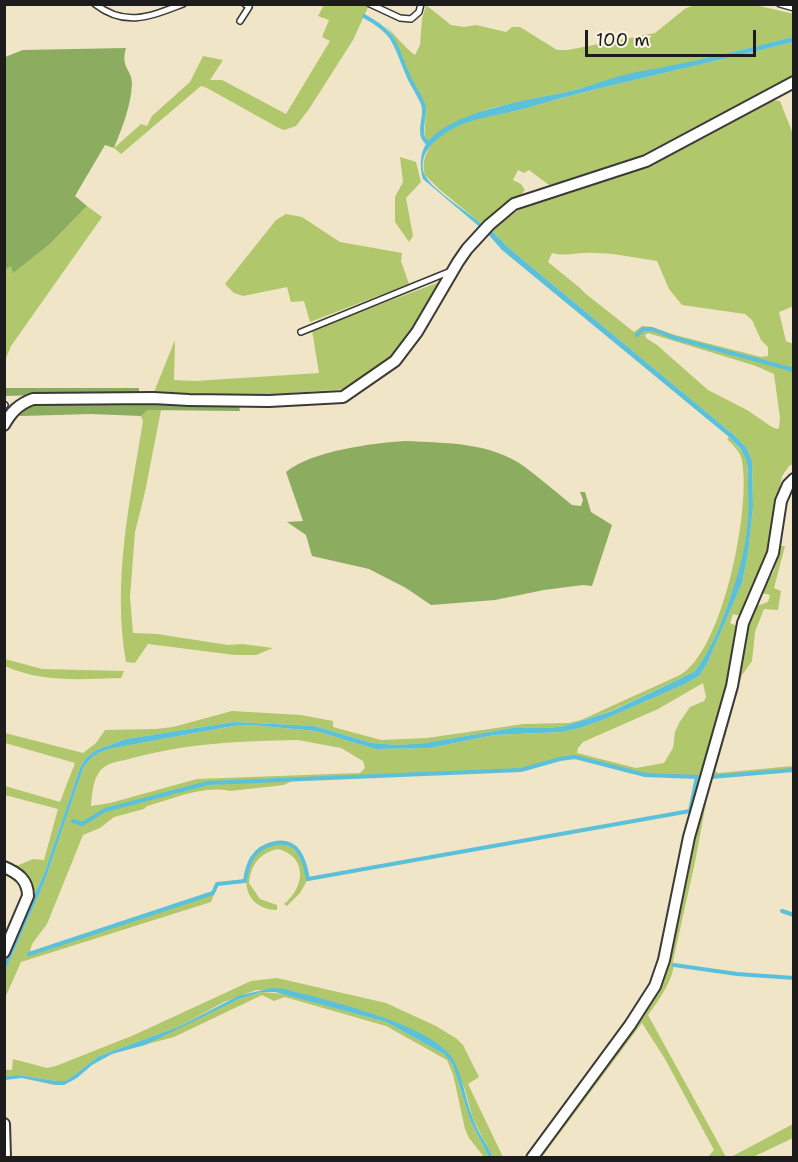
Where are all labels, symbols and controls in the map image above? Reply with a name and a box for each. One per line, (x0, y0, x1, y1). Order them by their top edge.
scale bar (588, 18, 759, 56)
text: 100 m (596, 28, 650, 52)

